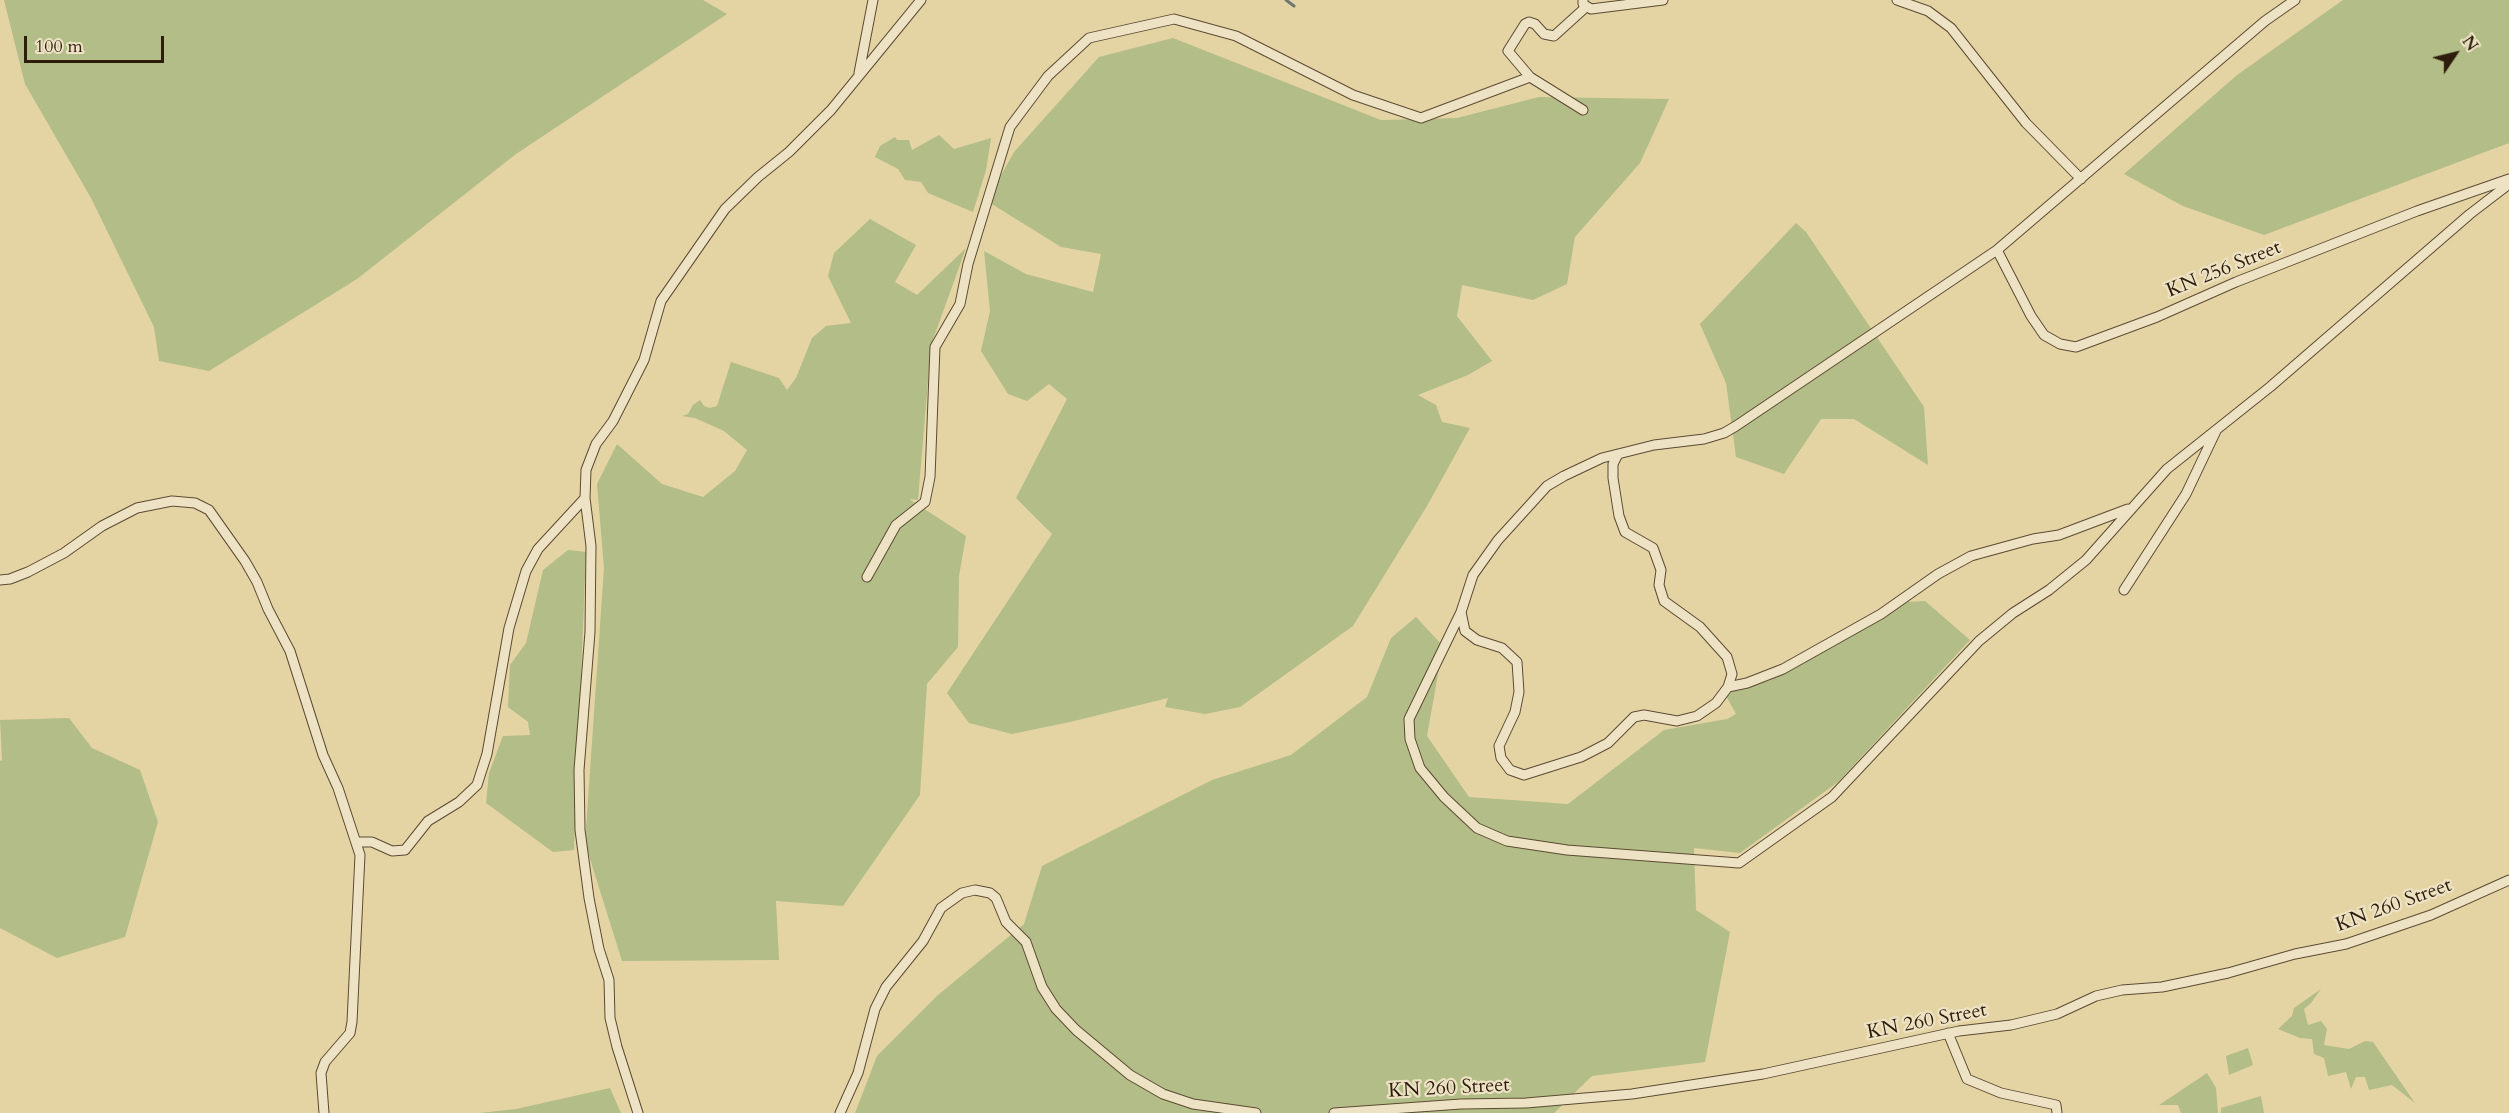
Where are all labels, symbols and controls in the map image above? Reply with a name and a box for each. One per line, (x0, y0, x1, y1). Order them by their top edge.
scale bar (27, 24, 166, 62)
north arrow (2425, 24, 2485, 84)
text: N (2457, 32, 2483, 56)
text: 100 m (35, 34, 83, 59)
street label: KN 256 Street (2163, 236, 2285, 304)
street label: KN 260 Street (2333, 874, 2455, 938)
street label: KN 260 Street (1865, 999, 1989, 1045)
street label: KN 260 Street (1388, 1074, 1510, 1104)

